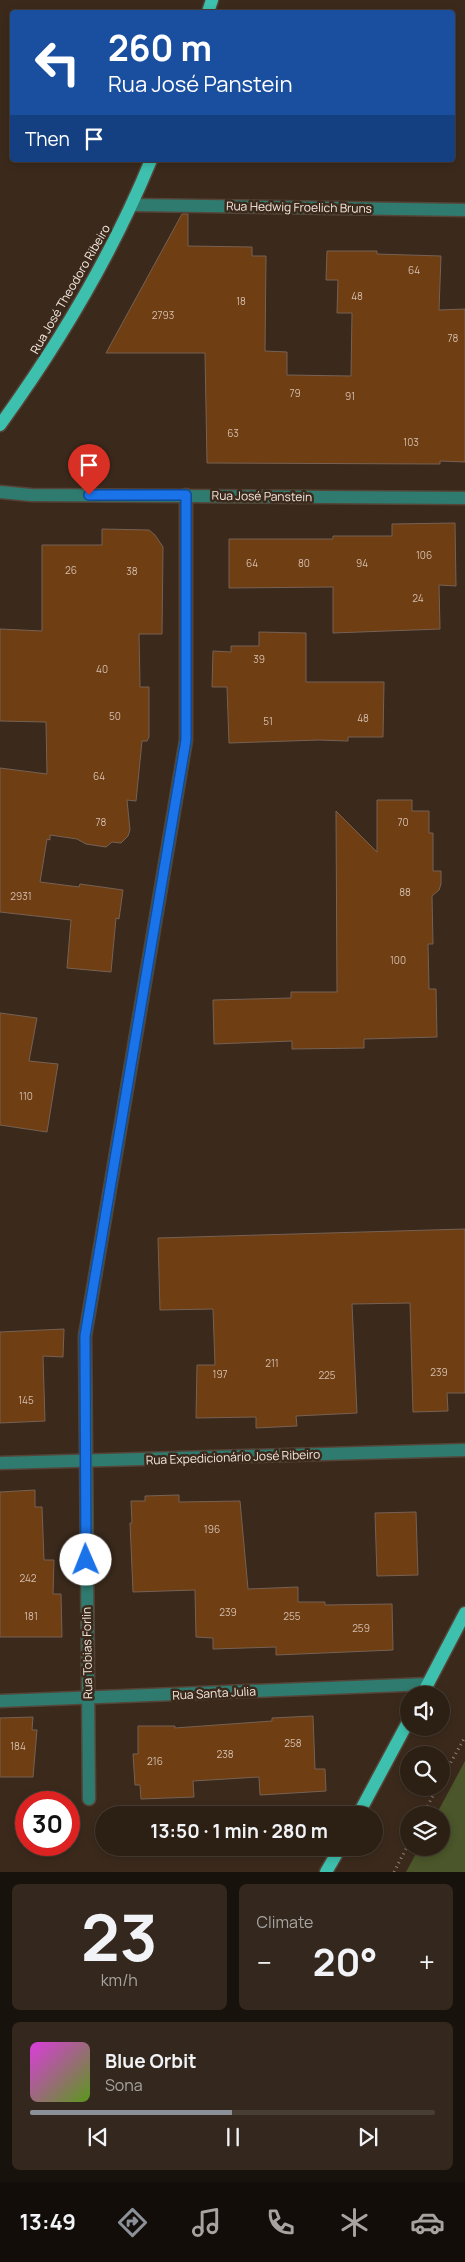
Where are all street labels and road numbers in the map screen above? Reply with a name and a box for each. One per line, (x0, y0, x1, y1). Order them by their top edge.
street label: Rua Hedwig Froelich Bruns (226, 197, 372, 217)
street label: Rua José Theodoro Ribeiro (26, 221, 114, 357)
street label: Rua José Panstein (212, 487, 312, 505)
street label: Rua Expedicionário José Ribeiro (145, 1445, 321, 1469)
street label: Rua Tobias Forlin (78, 1607, 96, 1699)
street label: Rua Santa Julia (172, 1682, 256, 1704)

